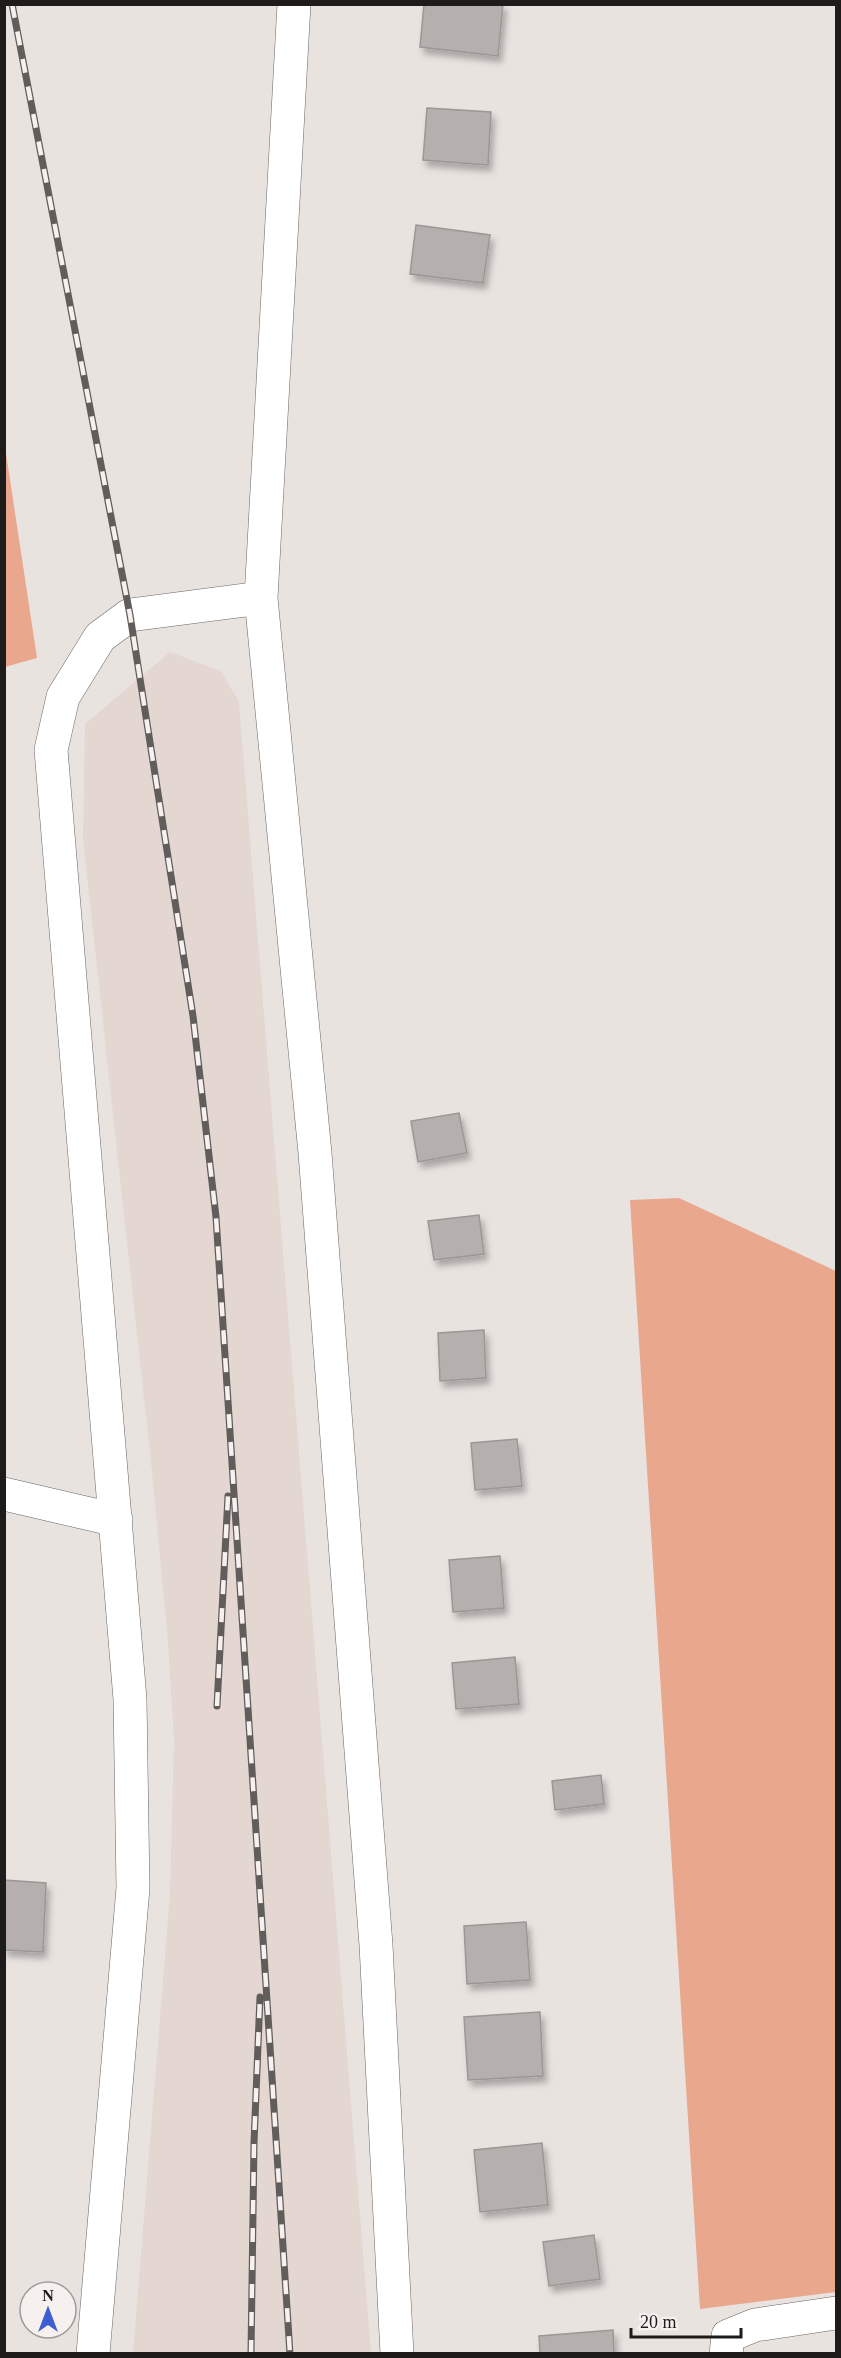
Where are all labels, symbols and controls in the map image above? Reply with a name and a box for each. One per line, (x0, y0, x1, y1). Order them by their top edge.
north arrow (18, 2280, 78, 2340)
text: N (42, 2287, 54, 2304)
scale bar (631, 2301, 740, 2339)
text: 20 m (640, 2312, 677, 2332)

